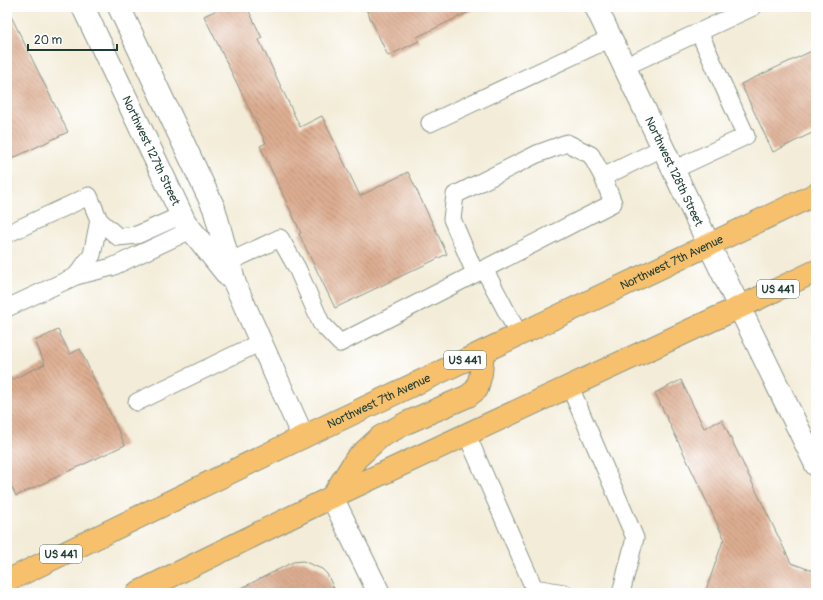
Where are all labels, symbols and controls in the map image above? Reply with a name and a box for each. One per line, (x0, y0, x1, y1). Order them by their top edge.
scale bar (28, 26, 117, 52)
text: 20 m (34, 33, 63, 48)
street label: Northwest 127th Street (119, 93, 184, 208)
street label: Northwest 128th Street (642, 114, 707, 229)
street label: Northwest 7th Avenue (617, 231, 726, 293)
road number: US 441 (757, 280, 799, 298)
road number: US 441 (444, 351, 486, 369)
street label: Northwest 7th Avenue (325, 370, 433, 432)
road number: US 441 (40, 545, 82, 563)

